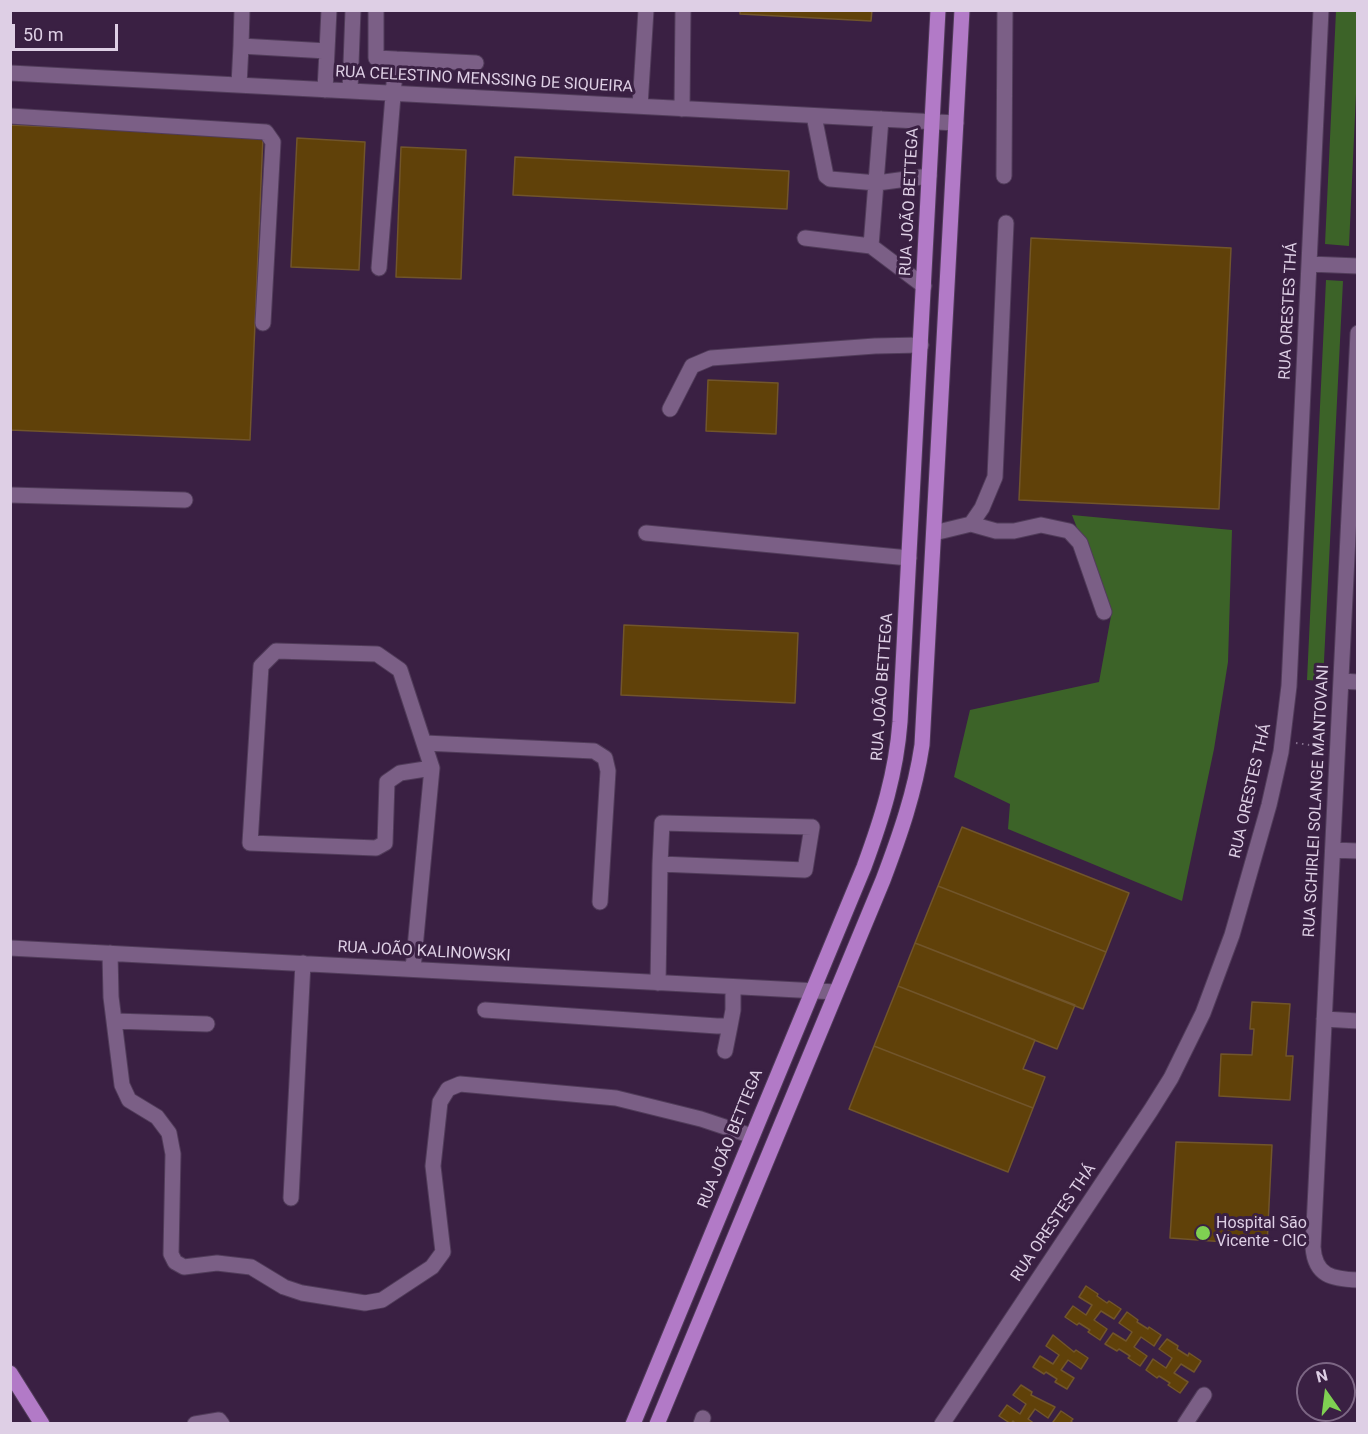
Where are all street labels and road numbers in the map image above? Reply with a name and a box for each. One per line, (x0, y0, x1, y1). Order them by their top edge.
street label: RUA CELESTINO MENSSING DE SIQUEIRA (335, 63, 633, 97)
street label: RUA JOÃO BETTEGA (897, 127, 923, 277)
street label: RUA ORESTES THÁ (1276, 242, 1302, 380)
street label: RUA JOÃO BETTEGA (868, 612, 898, 762)
street label: RUA SCHIRLEI SOLANGE MANTOVANI (1300, 664, 1334, 938)
street label: RUA ORESTES THÁ (1226, 722, 1276, 860)
street label: RUA JOÃO KALINOWSKI (337, 938, 511, 966)
street label: RUA JOÃO BETTEGA (694, 1067, 768, 1211)
street label: RUA ORESTES THÁ (1008, 1161, 1100, 1285)

